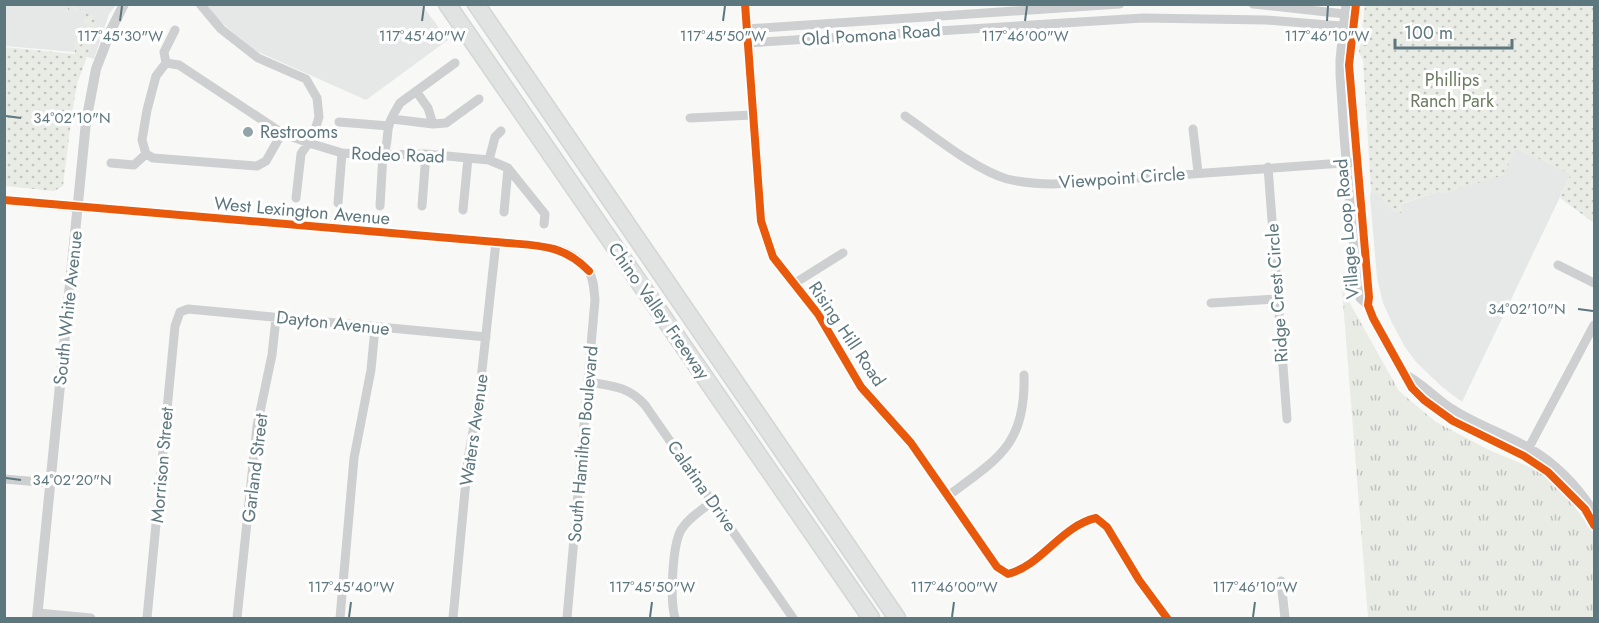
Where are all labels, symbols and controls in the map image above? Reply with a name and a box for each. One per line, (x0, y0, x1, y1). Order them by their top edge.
scale bar (1395, 12, 1512, 50)
street label: Old Pomona Road (801, 17, 941, 53)
text: 100 m (1404, 20, 1453, 46)
text: 117°45'30"W (77, 25, 163, 47)
text: 117°45'40"W (379, 25, 465, 47)
text: 117°45'50"W (680, 25, 766, 47)
text: 117°46'00"W (981, 25, 1069, 47)
text: 117°46'10"W (1285, 25, 1370, 47)
park label: Phillips Ranch Park (1410, 67, 1494, 114)
text: 34°02'10"N (33, 107, 111, 129)
place label: Restrooms (260, 119, 338, 145)
marker: Restrooms (241, 125, 255, 139)
street label: Rodeo Road (351, 140, 445, 170)
street label: Village Loop Road (1328, 158, 1366, 300)
street label: Viewpoint Circle (1058, 161, 1186, 195)
street label: West Lexington Avenue (213, 190, 391, 232)
street label: Ridge Crest Circle (1259, 223, 1295, 363)
street label: South White Avenue (47, 229, 89, 387)
street label: Chino Valley Freeway (602, 237, 716, 385)
street label: Rising Hill Road (802, 276, 892, 392)
text: 34°02'10"N (1488, 298, 1566, 320)
street label: Dayton Avenue (275, 304, 391, 342)
street label: South Hamilton Boulevard (561, 345, 605, 543)
street label: Waters Avenue (453, 372, 495, 488)
street label: Morrison Street (144, 405, 180, 524)
street label: Garland Street (235, 411, 275, 524)
street label: Calatina Drive (661, 435, 743, 537)
text: 34°02'20"N (32, 469, 112, 491)
text: 117°45'40"W (308, 576, 394, 598)
text: 117°45'50"W (609, 576, 695, 598)
text: 117°46'00"W (910, 576, 998, 598)
text: 117°46'10"W (1213, 576, 1298, 598)

